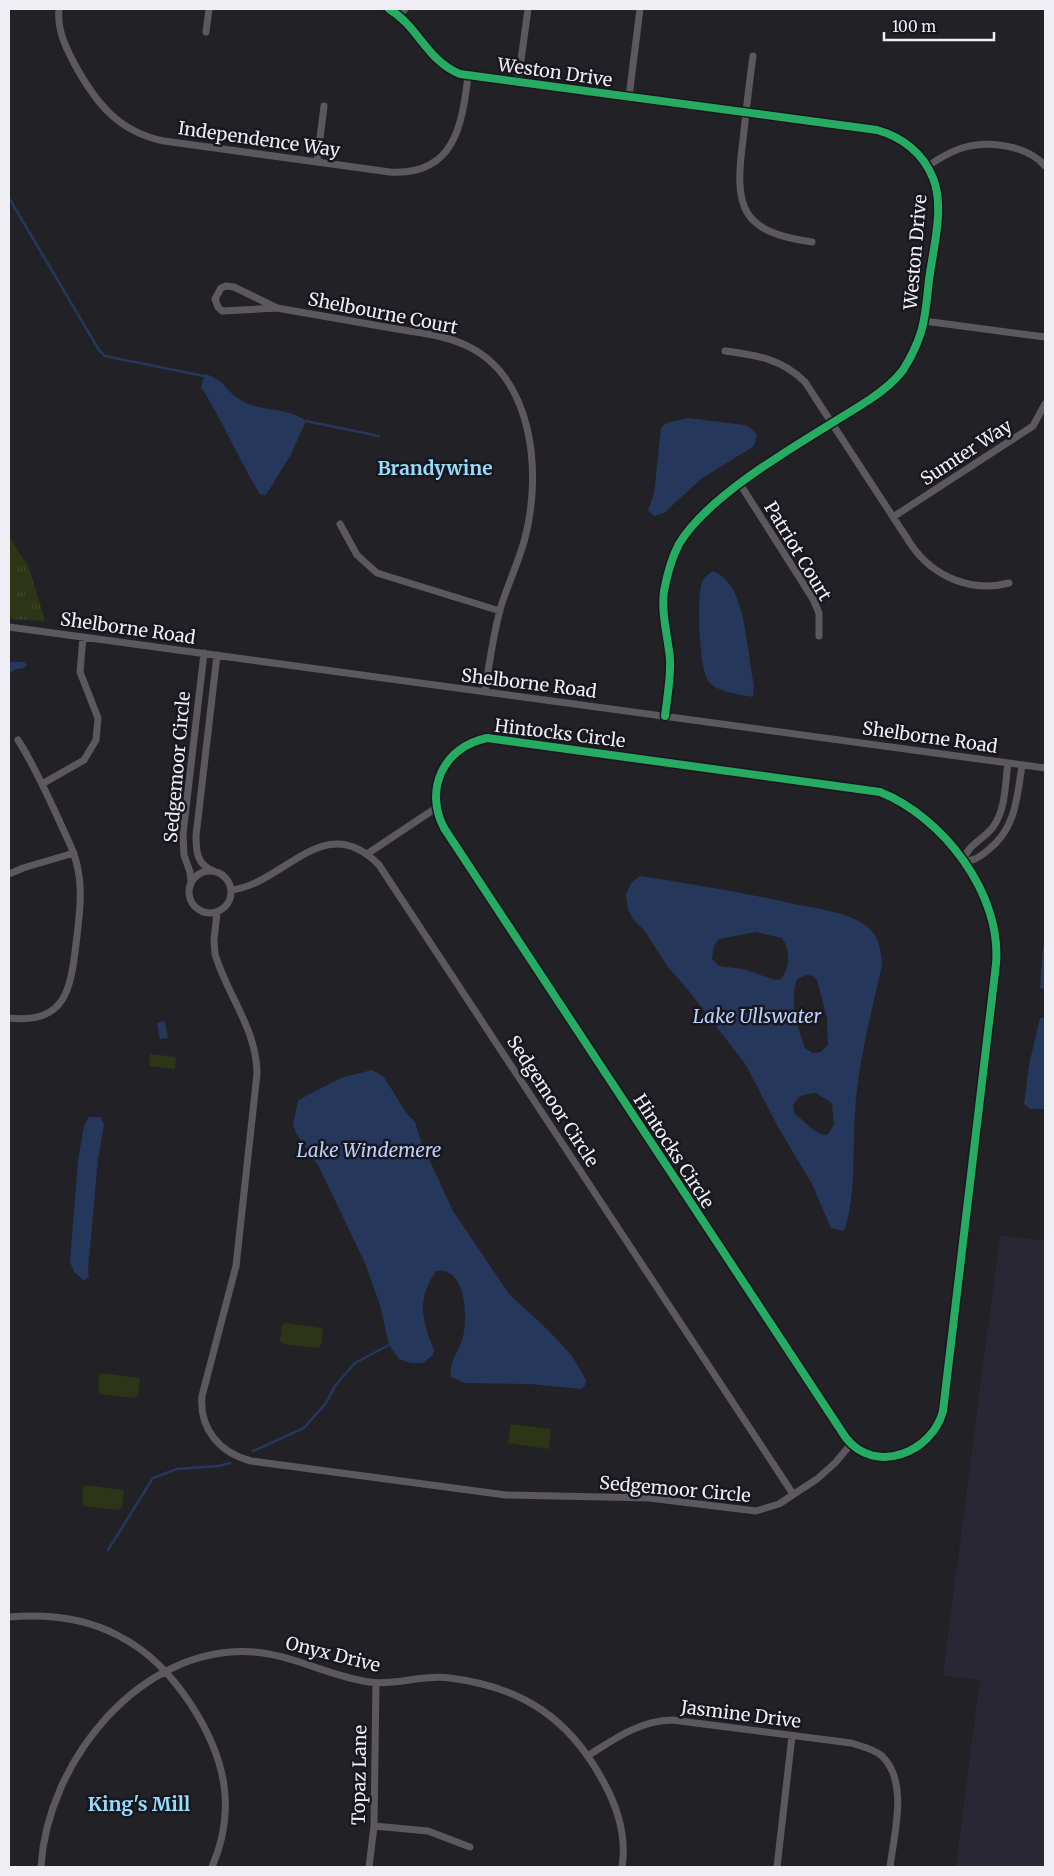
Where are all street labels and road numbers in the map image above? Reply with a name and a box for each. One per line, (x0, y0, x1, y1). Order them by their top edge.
street label: Weston Drive (495, 52, 614, 91)
street label: Independence Way (176, 116, 342, 162)
street label: Weston Drive (898, 193, 931, 312)
street label: Shelbourne Court (306, 287, 460, 339)
street label: Sumter Way (916, 414, 1017, 490)
street label: Patriot Court (759, 497, 837, 605)
street label: Shelborne Road (59, 607, 197, 649)
street label: Shelborne Road (460, 663, 598, 703)
street label: Sedgemoor Circle (159, 690, 195, 844)
street label: Hintocks Circle (493, 714, 627, 752)
street label: Shelborne Road (861, 716, 999, 758)
street label: Sedgemoor Circle (502, 1031, 604, 1171)
street label: Hintocks Circle (628, 1089, 720, 1213)
street label: Sedgemoor Circle (598, 1471, 752, 1507)
street label: Onyx Drive (283, 1631, 383, 1677)
street label: Jasmine Drive (679, 1695, 802, 1733)
street label: Topaz Lane (347, 1725, 371, 1825)

